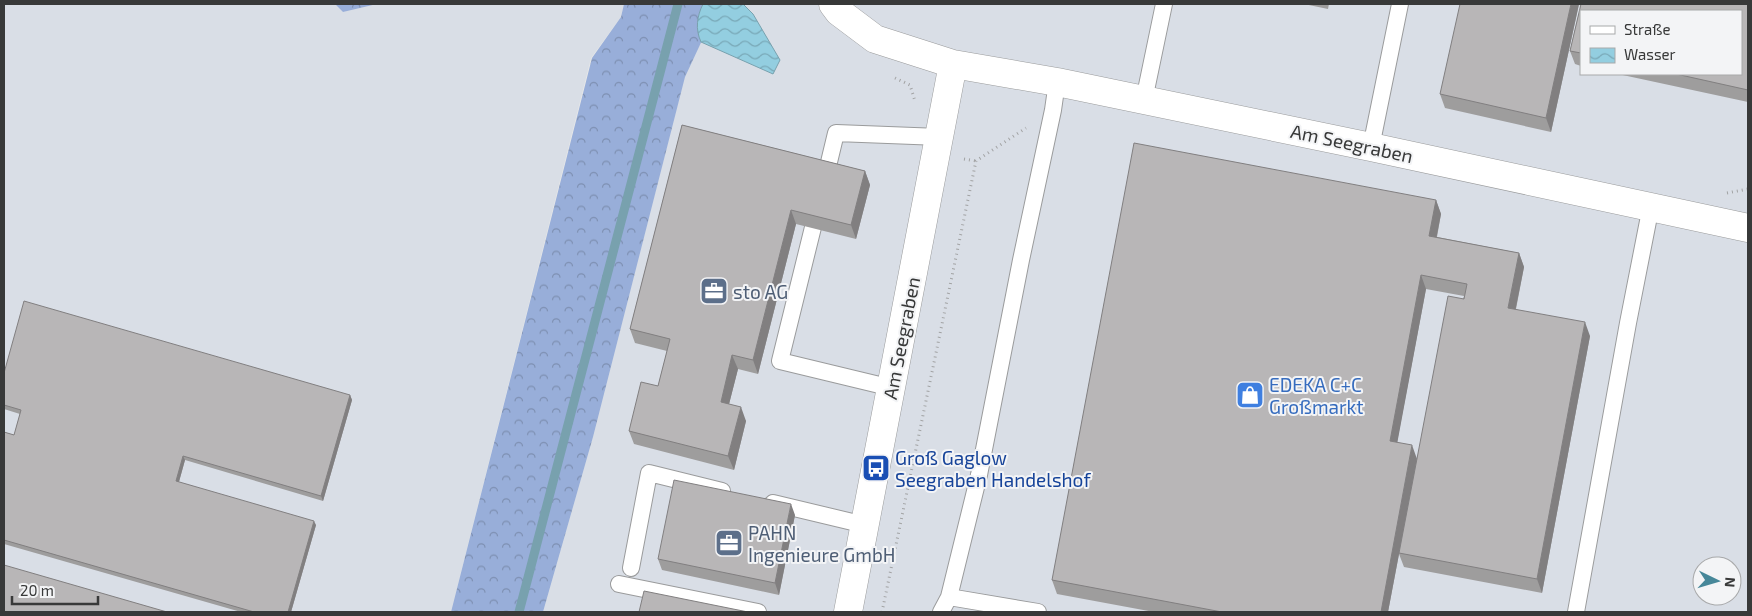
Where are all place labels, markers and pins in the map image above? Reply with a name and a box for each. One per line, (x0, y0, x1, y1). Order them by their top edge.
office icon: sto AG (699, 276, 729, 306)
place label: sto AG (733, 280, 788, 303)
place label: EDEKA C+C Großmarkt (1269, 373, 1364, 418)
shop icon: EDEKA C+C Großmarkt (1235, 380, 1265, 410)
place label: Groß Gaglow Seegraben Handelshof (895, 446, 1091, 491)
bus stop icon: Groß Gaglow Seegraben Handelshof (861, 453, 891, 483)
place label: PAHN Ingenieure GmbH (748, 521, 895, 566)
office icon: PAHN Ingenieure GmbH (714, 528, 744, 558)

